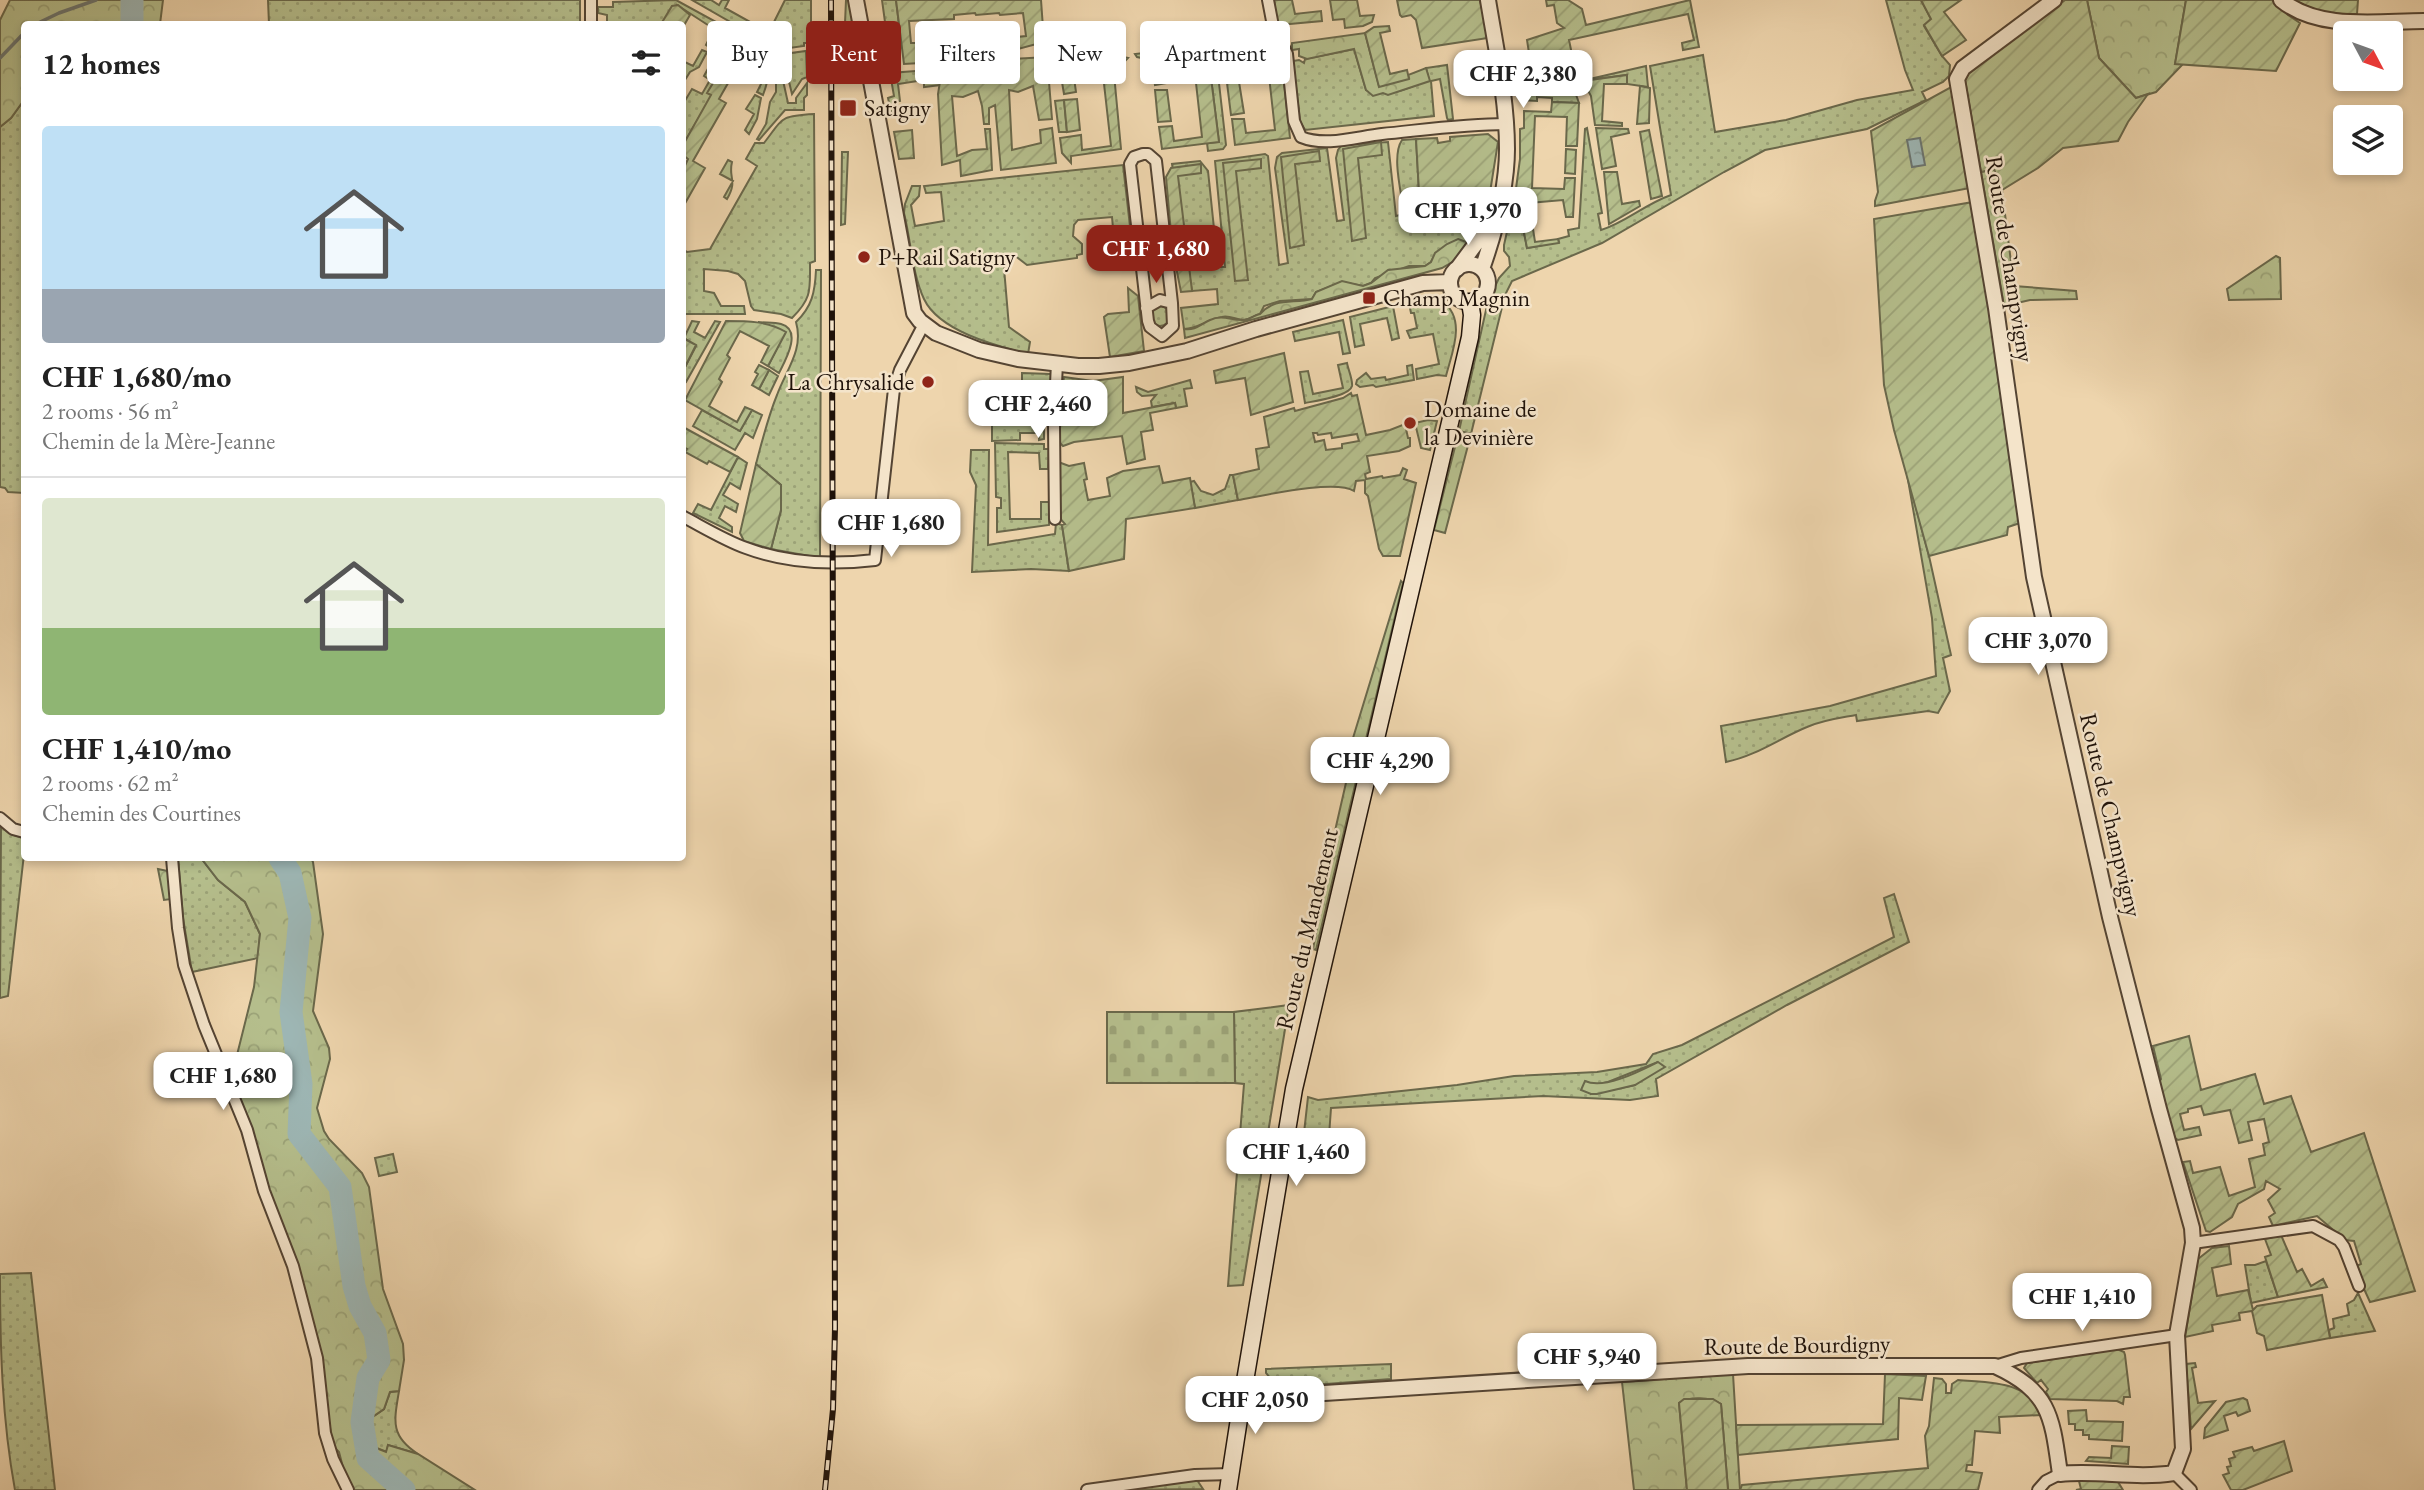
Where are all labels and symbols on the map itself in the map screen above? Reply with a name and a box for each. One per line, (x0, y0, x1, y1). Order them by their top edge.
north arrow (2333, 21, 2403, 91)
pin: CHF 2,380 (1443, 50, 1603, 110)
place label: Satigny (864, 92, 931, 123)
marker: Satigny (838, 98, 858, 118)
street label: Route de Champvigny (1979, 154, 2042, 365)
pin: CHF 1,970 (1388, 188, 1548, 247)
pin: CHF 1,680 (1076, 226, 1236, 285)
place label: P+Rail Satigny (878, 241, 1016, 272)
marker: P+Rail Satigny (856, 249, 872, 265)
place label: Champ Magnin (1383, 282, 1531, 313)
marker: Champ Magnin (1361, 290, 1377, 306)
place label: La Chrysalide (787, 366, 914, 397)
marker: La Chrysalide (920, 374, 936, 390)
pin: CHF 2,460 (958, 380, 1118, 440)
place label: Domaine de la Devinière (1424, 393, 1536, 452)
marker: Domaine de la Devinière (1402, 415, 1418, 431)
pin: CHF 1,680 (811, 500, 971, 559)
pin: CHF 3,070 (1958, 618, 2118, 677)
street label: Route de Champvigny (2073, 710, 2150, 920)
pin: CHF 4,290 (1300, 738, 1460, 797)
street label: Route du Mandement (1268, 825, 1345, 1033)
pin: CHF 1,680 (143, 1052, 303, 1112)
pin: CHF 1,460 (1216, 1128, 1376, 1188)
pin: CHF 1,410 (2002, 1274, 2162, 1333)
street label: Route de Bourdigny (1703, 1327, 1891, 1362)
pin: CHF 5,940 (1507, 1334, 1667, 1393)
pin: CHF 2,050 (1175, 1376, 1335, 1436)

